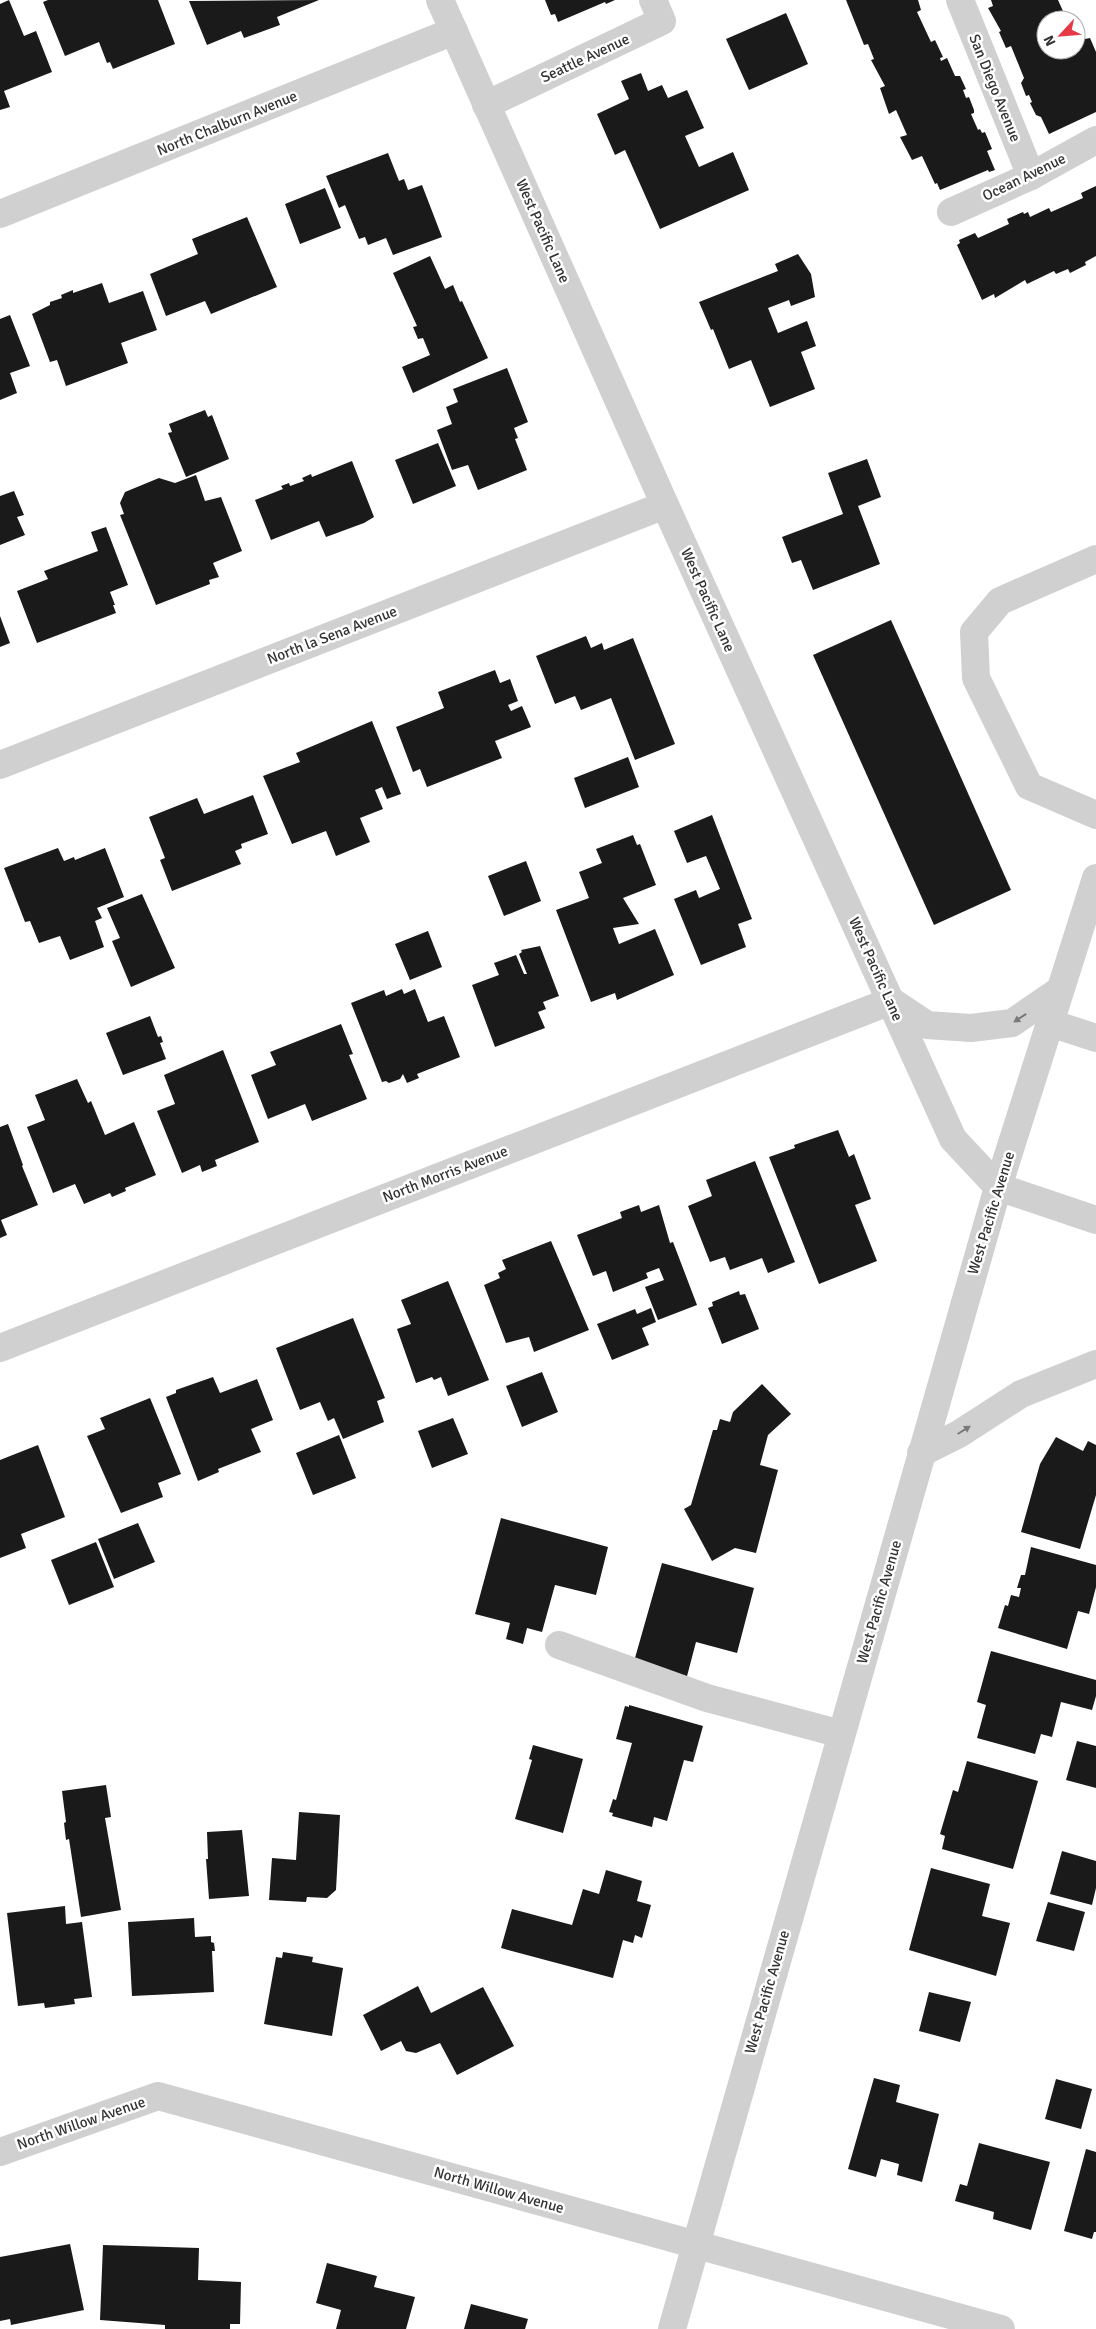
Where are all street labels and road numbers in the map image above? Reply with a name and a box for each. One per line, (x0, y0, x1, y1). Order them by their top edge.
street label: Seattle Avenue (538, 30, 632, 86)
street label: San Diego Avenue (965, 31, 1025, 145)
street label: North Chalburn Avenue (154, 87, 300, 159)
street label: Ocean Avenue (979, 149, 1069, 205)
street label: West Pacific Lane (512, 176, 574, 286)
street label: West Pacific Lane (677, 545, 739, 655)
street label: North la Sena Avenue (264, 602, 400, 668)
street label: West Pacific Lane (845, 914, 907, 1024)
street label: North Morris Avenue (380, 1142, 510, 1206)
street label: West Pacific Avenue (964, 1149, 1018, 1277)
street label: West Pacific Avenue (853, 1538, 905, 1666)
street label: West Pacific Avenue (741, 1928, 793, 2056)
street label: North Willow Avenue (14, 2093, 148, 2153)
street label: North Willow Avenue (432, 2163, 566, 2217)

